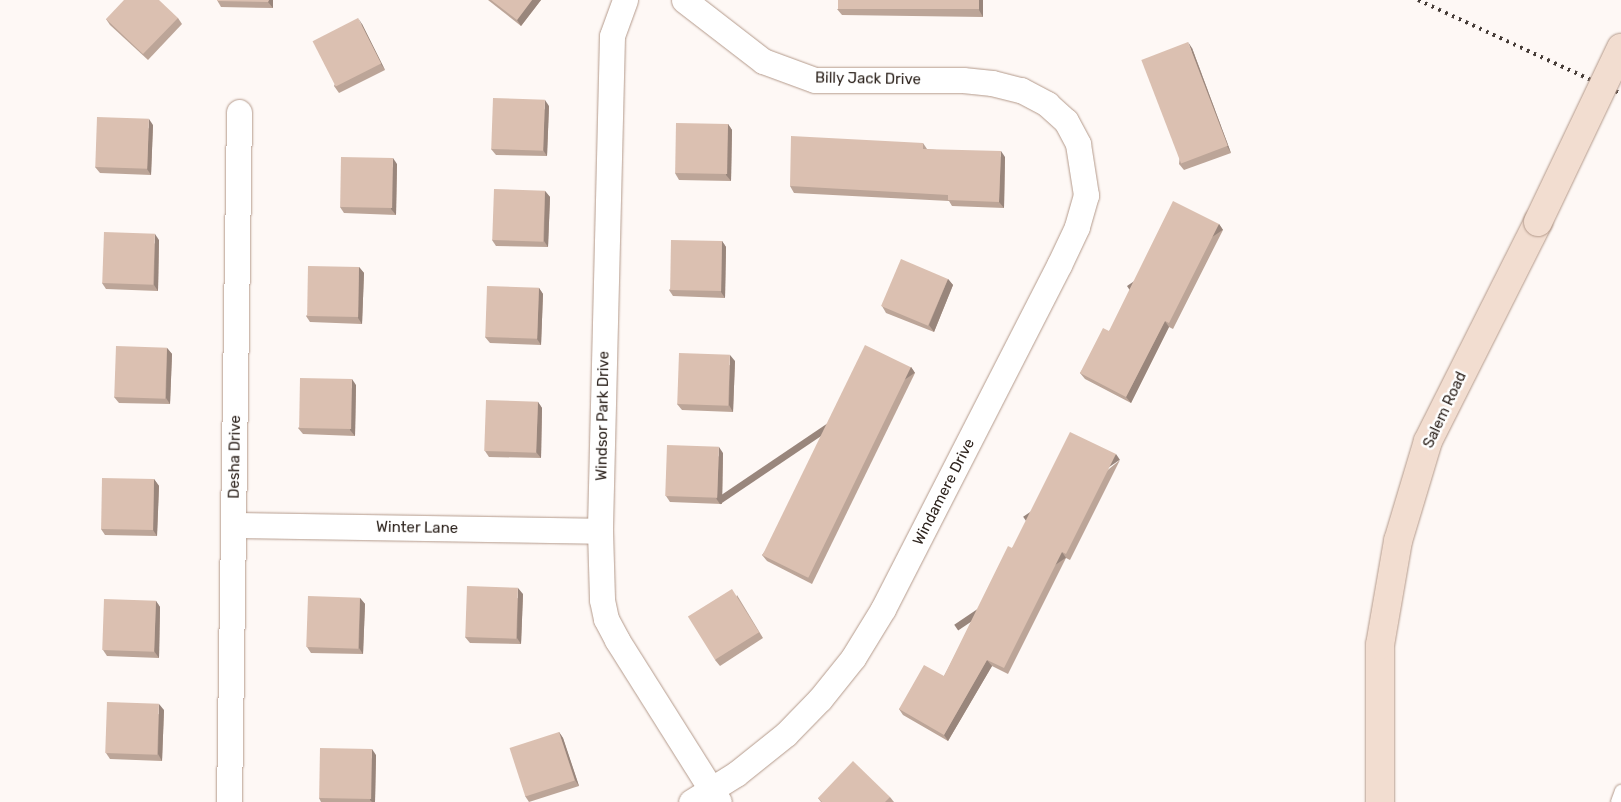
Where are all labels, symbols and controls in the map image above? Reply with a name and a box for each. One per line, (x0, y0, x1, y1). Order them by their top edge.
street label: Billy Jack Drive (815, 69, 921, 89)
street label: Windsor Park Drive (593, 351, 613, 481)
street label: Salem Road (1419, 369, 1471, 451)
street label: Desha Drive (225, 415, 245, 499)
street label: Windamere Drive (909, 436, 979, 548)
street label: Winter Lane (376, 518, 458, 538)

